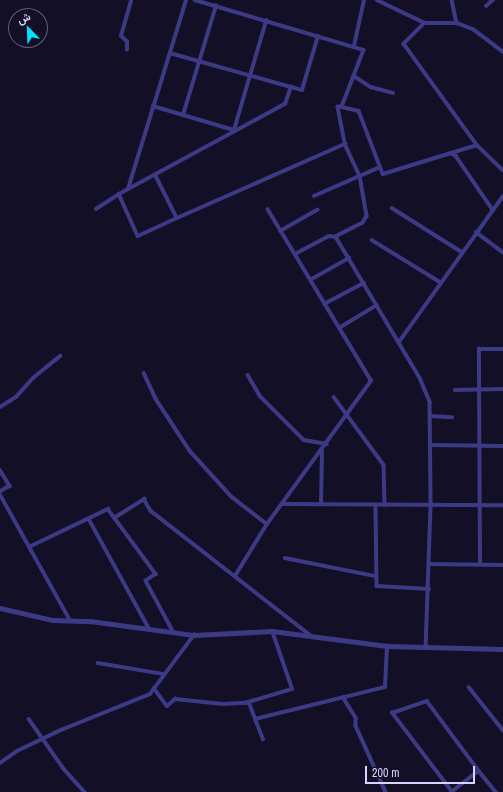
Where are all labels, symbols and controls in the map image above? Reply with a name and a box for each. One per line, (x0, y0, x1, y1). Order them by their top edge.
north arrow (8, 8, 48, 48)
text: ش (15, 9, 33, 27)
scale bar (367, 758, 477, 784)
text: 200 m (372, 765, 399, 781)

